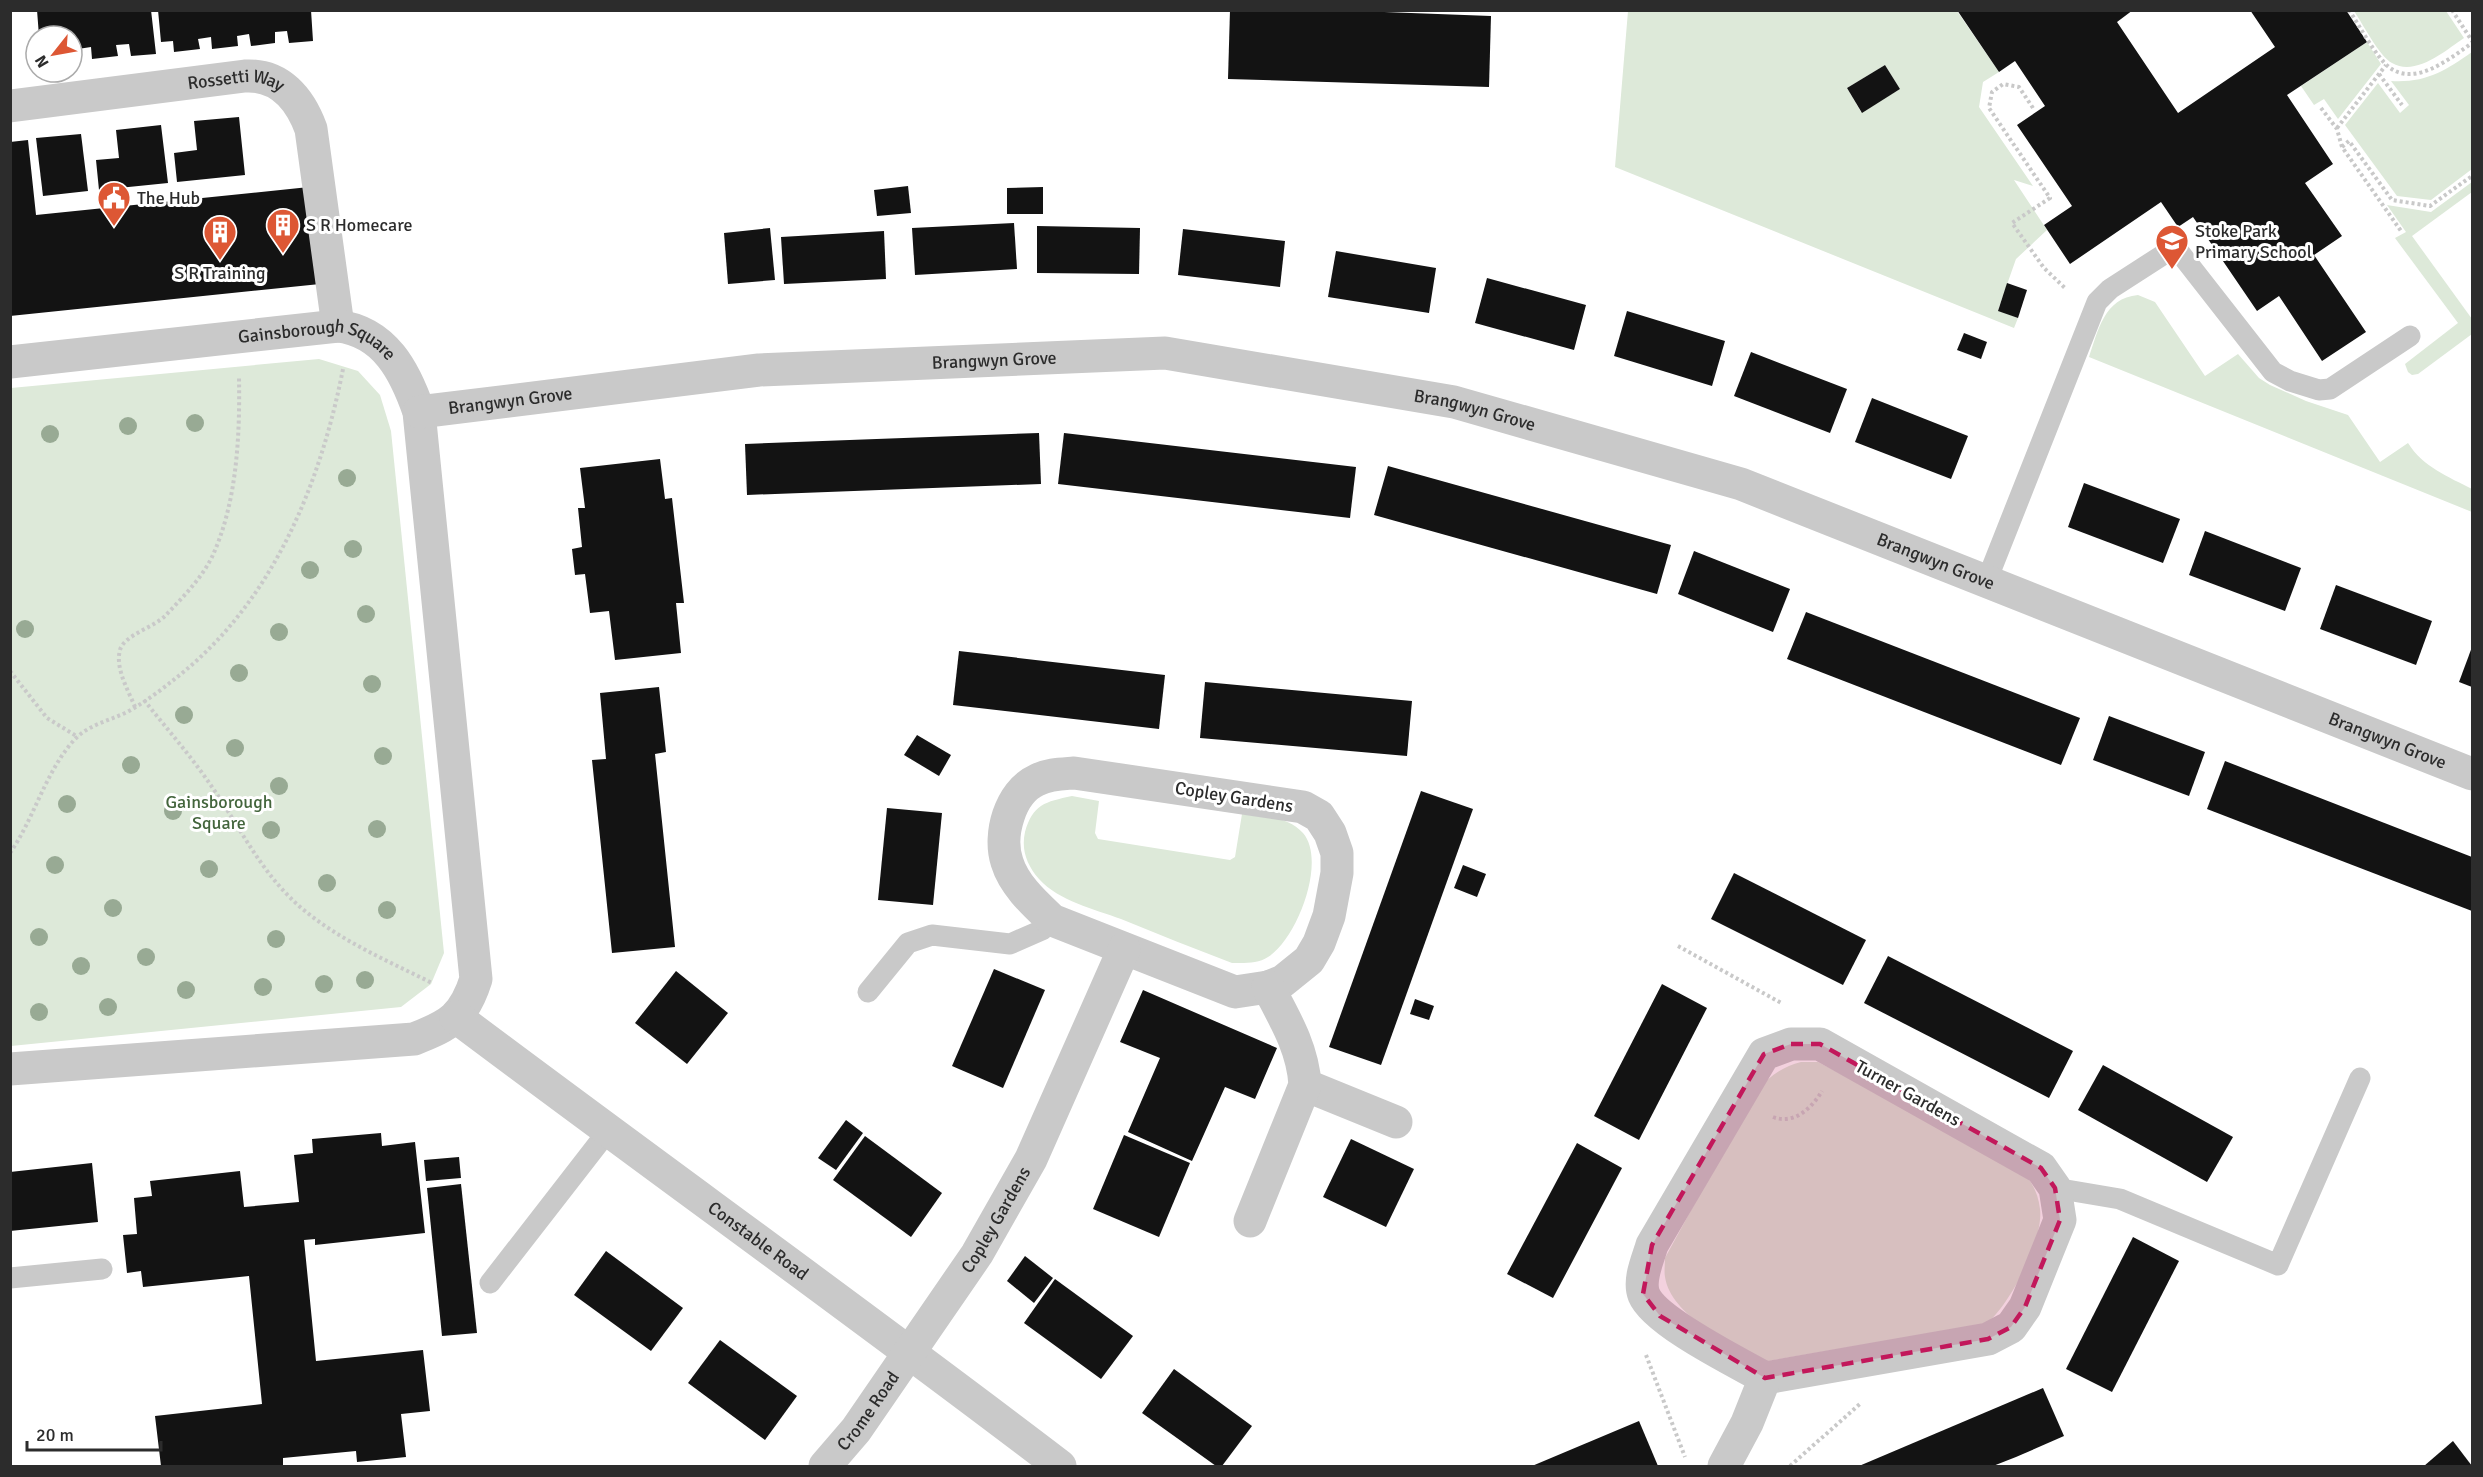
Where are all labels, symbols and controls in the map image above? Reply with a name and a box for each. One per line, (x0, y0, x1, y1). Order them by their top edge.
north arrow (24, 24, 84, 84)
text: N (31, 51, 53, 71)
street label: Rossetti Way (186, 65, 289, 96)
public building icon: The Hub (96, 180, 132, 227)
place label: The Hub (137, 187, 200, 209)
building icon: S R Homecare (265, 207, 301, 254)
building icon: S R Training (202, 214, 238, 261)
place label: S R Homecare (306, 214, 413, 236)
place label: Stoke Park Primary School (2195, 220, 2312, 263)
school or university icon: Stoke Park Primary School (2154, 223, 2190, 270)
place label: S R Training (174, 262, 266, 284)
street label: Gainsborough Square (237, 315, 401, 365)
street label: Brangwyn Grove (931, 347, 1057, 374)
street label: Brangwyn Grove (447, 382, 574, 419)
street label: Brangwyn Grove (1412, 384, 1538, 436)
street label: Brangwyn Grove (1874, 528, 1998, 594)
street label: Brangwyn Grove (2325, 707, 2450, 774)
street label: Copley Gardens (1173, 777, 1295, 817)
park label: Gainsborough Square (166, 791, 272, 834)
street label: Turner Gardens (1852, 1055, 1964, 1131)
street label: Copley Gardens (956, 1163, 1035, 1277)
street label: Constable Road (704, 1196, 813, 1285)
street label: Crome Road (832, 1367, 904, 1455)
scale bar (27, 1414, 160, 1452)
text: 20 m (36, 1424, 74, 1446)

